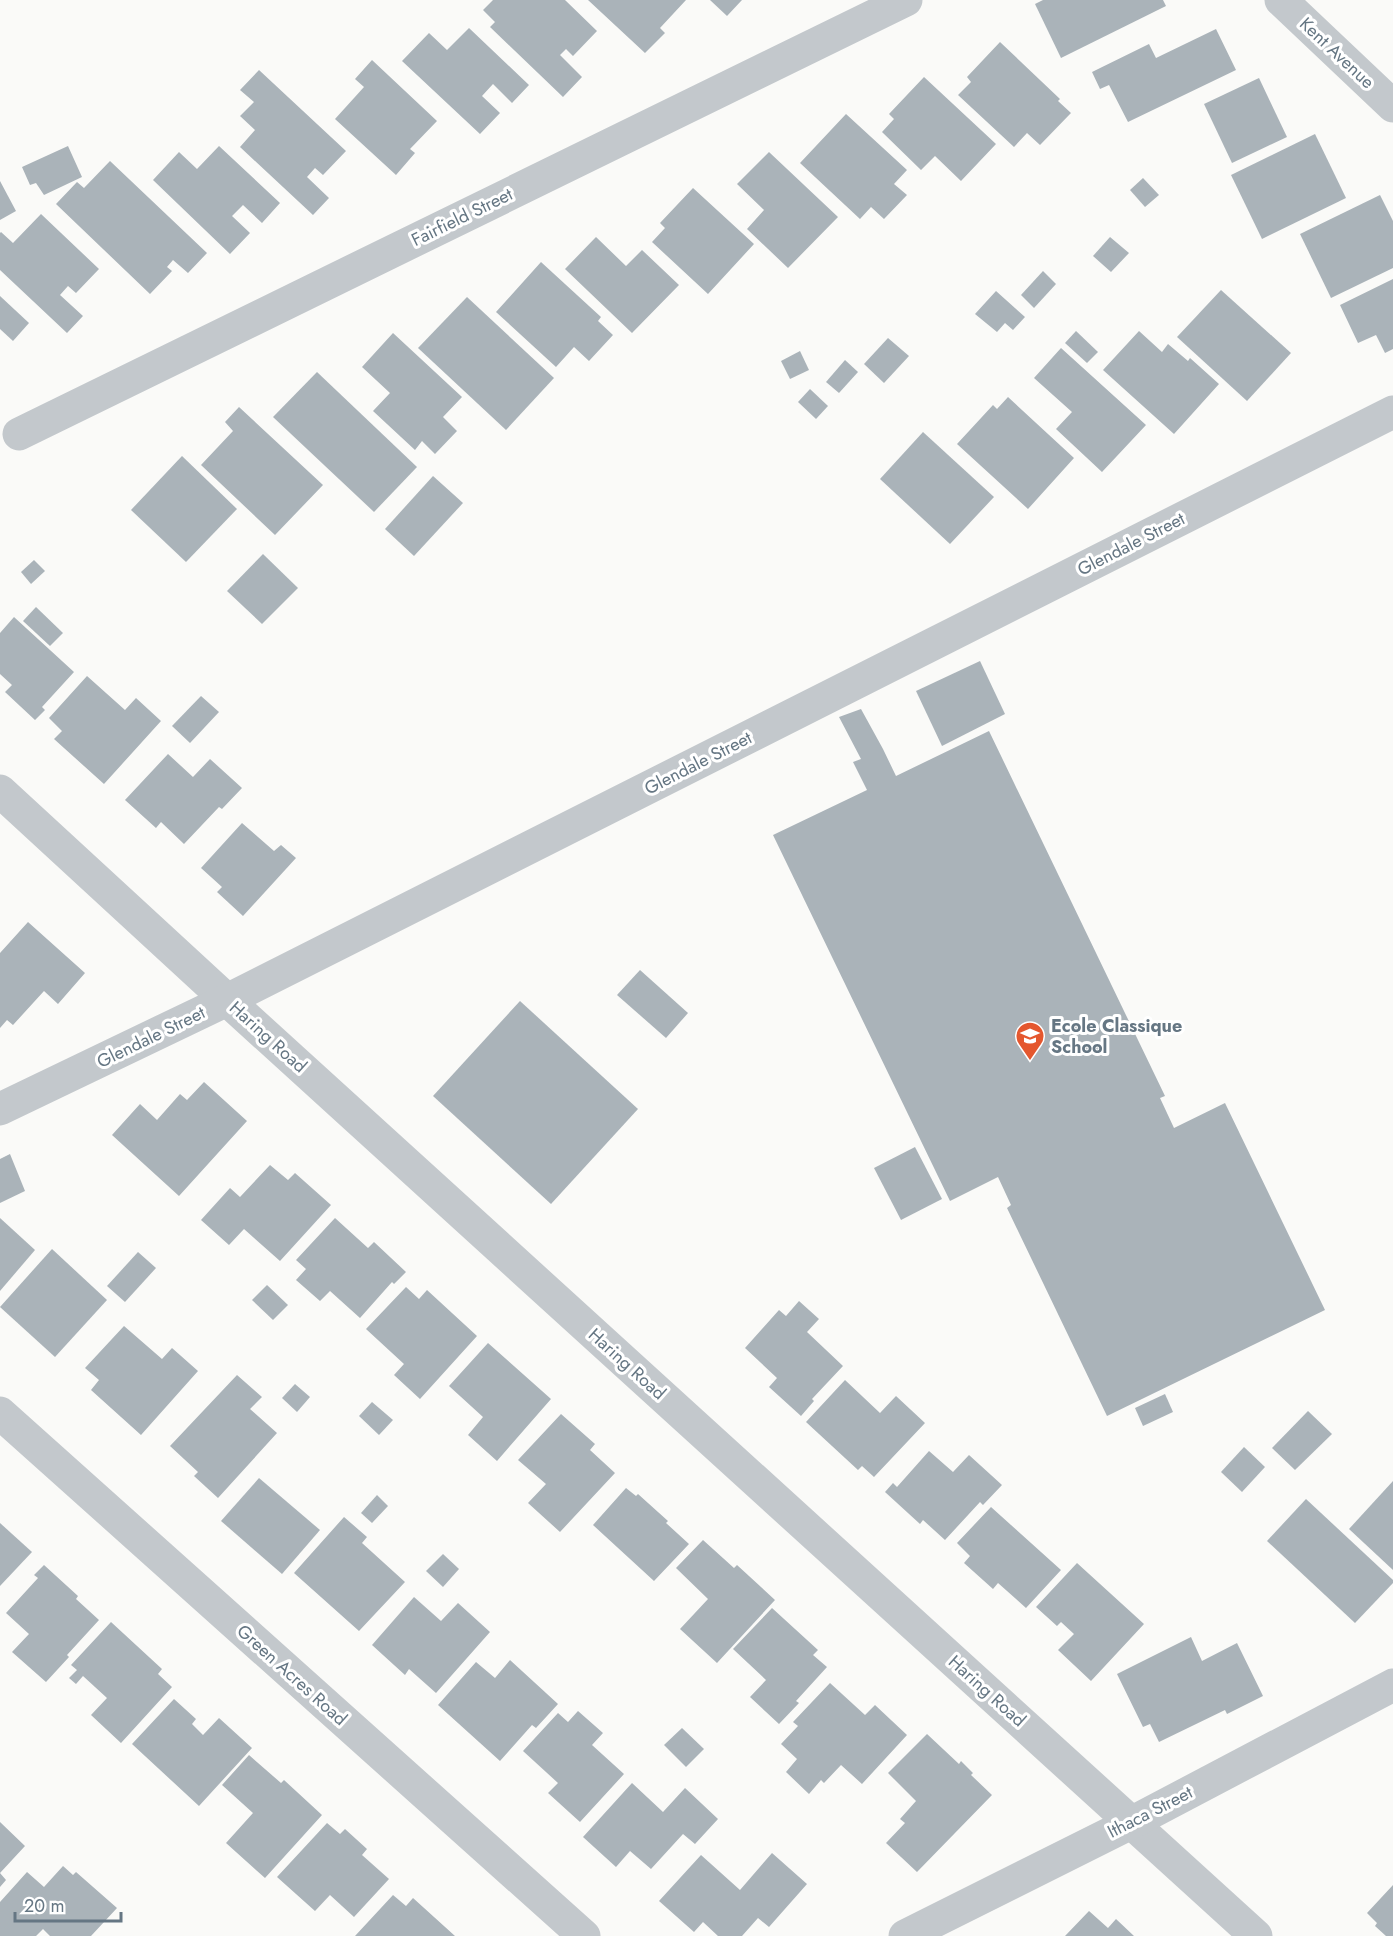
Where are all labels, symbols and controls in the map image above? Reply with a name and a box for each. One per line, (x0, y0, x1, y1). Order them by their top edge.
street label: Kent Avenue (1294, 11, 1380, 95)
street label: Fairfield Street (407, 181, 518, 253)
street label: Glendale Street (1073, 505, 1190, 582)
street label: Glendale Street (640, 724, 757, 801)
street label: Haring Road (224, 995, 312, 1079)
street label: Glendale Street (92, 999, 210, 1074)
place label: Ecole Classique School (1051, 1013, 1182, 1060)
school or university icon: Ecole Classique School (1014, 1020, 1046, 1062)
street label: Haring Road (583, 1322, 671, 1406)
street label: Green Acres Road (231, 1618, 353, 1732)
street label: Haring Road (943, 1649, 1031, 1733)
street label: Ithaca Street (1103, 1779, 1198, 1845)
scale bar (15, 1885, 122, 1923)
text: 20 m (24, 1893, 64, 1919)

